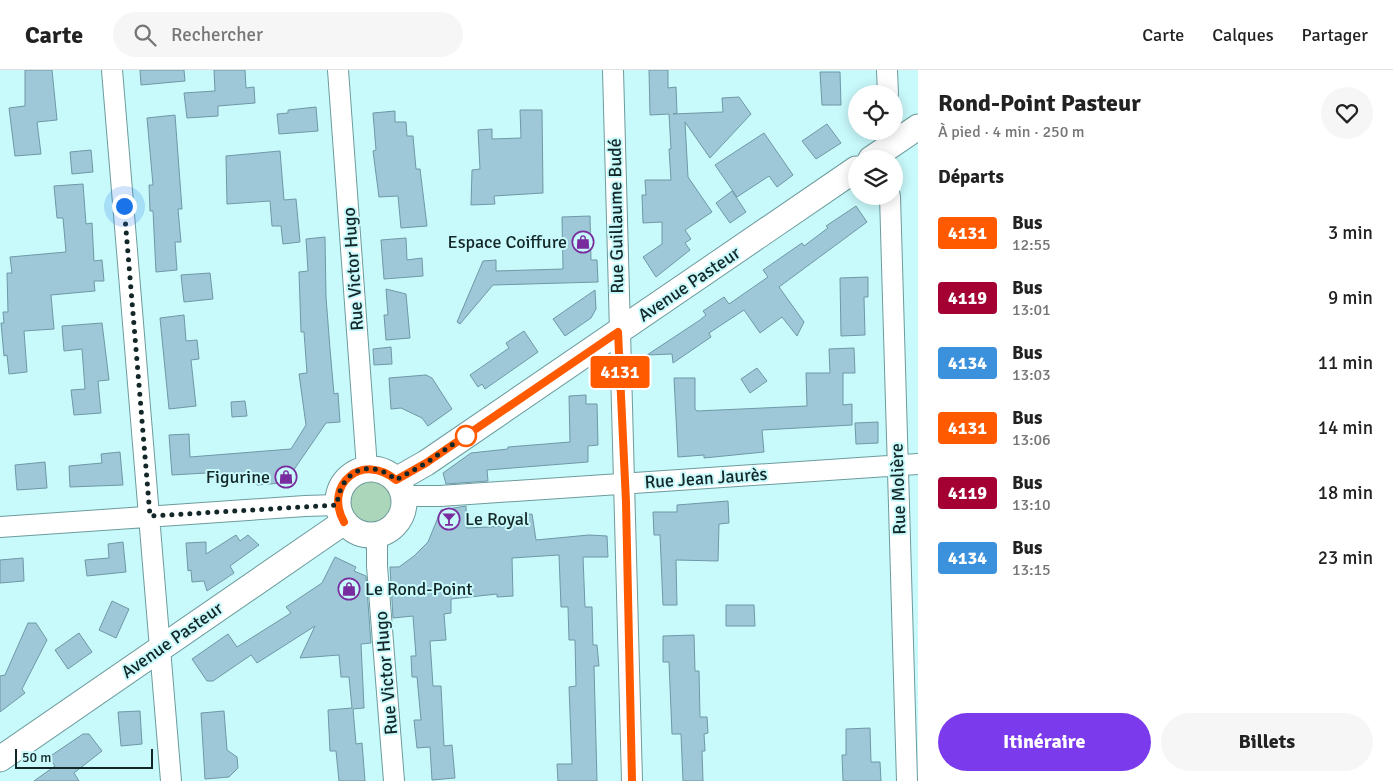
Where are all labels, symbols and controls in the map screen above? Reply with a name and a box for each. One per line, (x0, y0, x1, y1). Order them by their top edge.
search box (113, 12, 463, 57)
text: Carte (25, 20, 83, 50)
icon: search (131, 21, 159, 49)
text: Rechercher (171, 23, 263, 47)
text: Carte (1142, 24, 1184, 46)
text: Calques (1212, 24, 1274, 46)
text: Partager (1302, 24, 1368, 46)
map controls (848, 85, 903, 205)
button: locate (848, 85, 903, 140)
button: heart (1321, 87, 1373, 139)
text: Rond-Point Pasteur (938, 88, 1141, 118)
text: À pied · 4 min · 250 m (938, 122, 1085, 142)
street label: Rue Guillaume Budé (604, 138, 628, 294)
button: layers (848, 150, 903, 205)
text: Départs (938, 165, 1004, 189)
your location (112, 194, 137, 219)
street label: Rue Victor Hugo (338, 206, 368, 332)
text: Bus (1012, 211, 1042, 235)
text: 3 min (1328, 221, 1373, 245)
text: 4131 (948, 222, 987, 244)
shop icon: Espace Coiffure (571, 230, 595, 254)
place label: Espace Coiffure (447, 231, 567, 253)
text: 12:55 (1012, 235, 1051, 255)
street label: Avenue Pasteur (634, 241, 745, 326)
text: Bus (1012, 276, 1042, 300)
text: 9 min (1328, 286, 1373, 310)
text: 4119 (948, 287, 987, 309)
text: 13:01 (1012, 300, 1051, 320)
text: Bus (1012, 341, 1042, 365)
text: 11 min (1318, 351, 1373, 375)
text: 4134 (948, 352, 987, 374)
line badge: 4131 (585, 356, 655, 388)
text: 4131 (601, 361, 639, 383)
text: 13:03 (1012, 365, 1051, 385)
text: Bus (1012, 406, 1042, 430)
text: 14 min (1318, 416, 1373, 440)
text: 4131 (948, 417, 987, 439)
unlabelled marker (455, 425, 477, 447)
text: 13:06 (1012, 430, 1051, 450)
street label: Rue Molière (885, 443, 911, 535)
street label: Rue Jean Jaurès (644, 463, 768, 493)
shop icon: Figurine (274, 465, 298, 489)
place label: Figurine (206, 466, 270, 488)
text: Bus (1012, 471, 1042, 495)
text: 18 min (1318, 481, 1373, 505)
text: 4119 (948, 482, 987, 504)
text: 13:10 (1012, 495, 1051, 515)
bar icon: Le Royal (437, 507, 461, 531)
place label: Le Royal (465, 508, 529, 530)
text: Bus (1012, 536, 1042, 560)
text: 23 min (1318, 546, 1373, 570)
text: 4134 (948, 547, 987, 569)
text: 13:15 (1012, 560, 1051, 580)
shop icon: Le Rond-Point (337, 577, 361, 601)
place label: Le Rond-Point (365, 578, 473, 600)
street label: Avenue Pasteur (117, 597, 227, 683)
street label: Rue Victor Hugo (370, 610, 402, 736)
button: Itinéraire (938, 713, 1151, 771)
button: Billets (1161, 713, 1373, 771)
scale bar (15, 746, 152, 769)
text: 50 m (22, 749, 51, 766)

